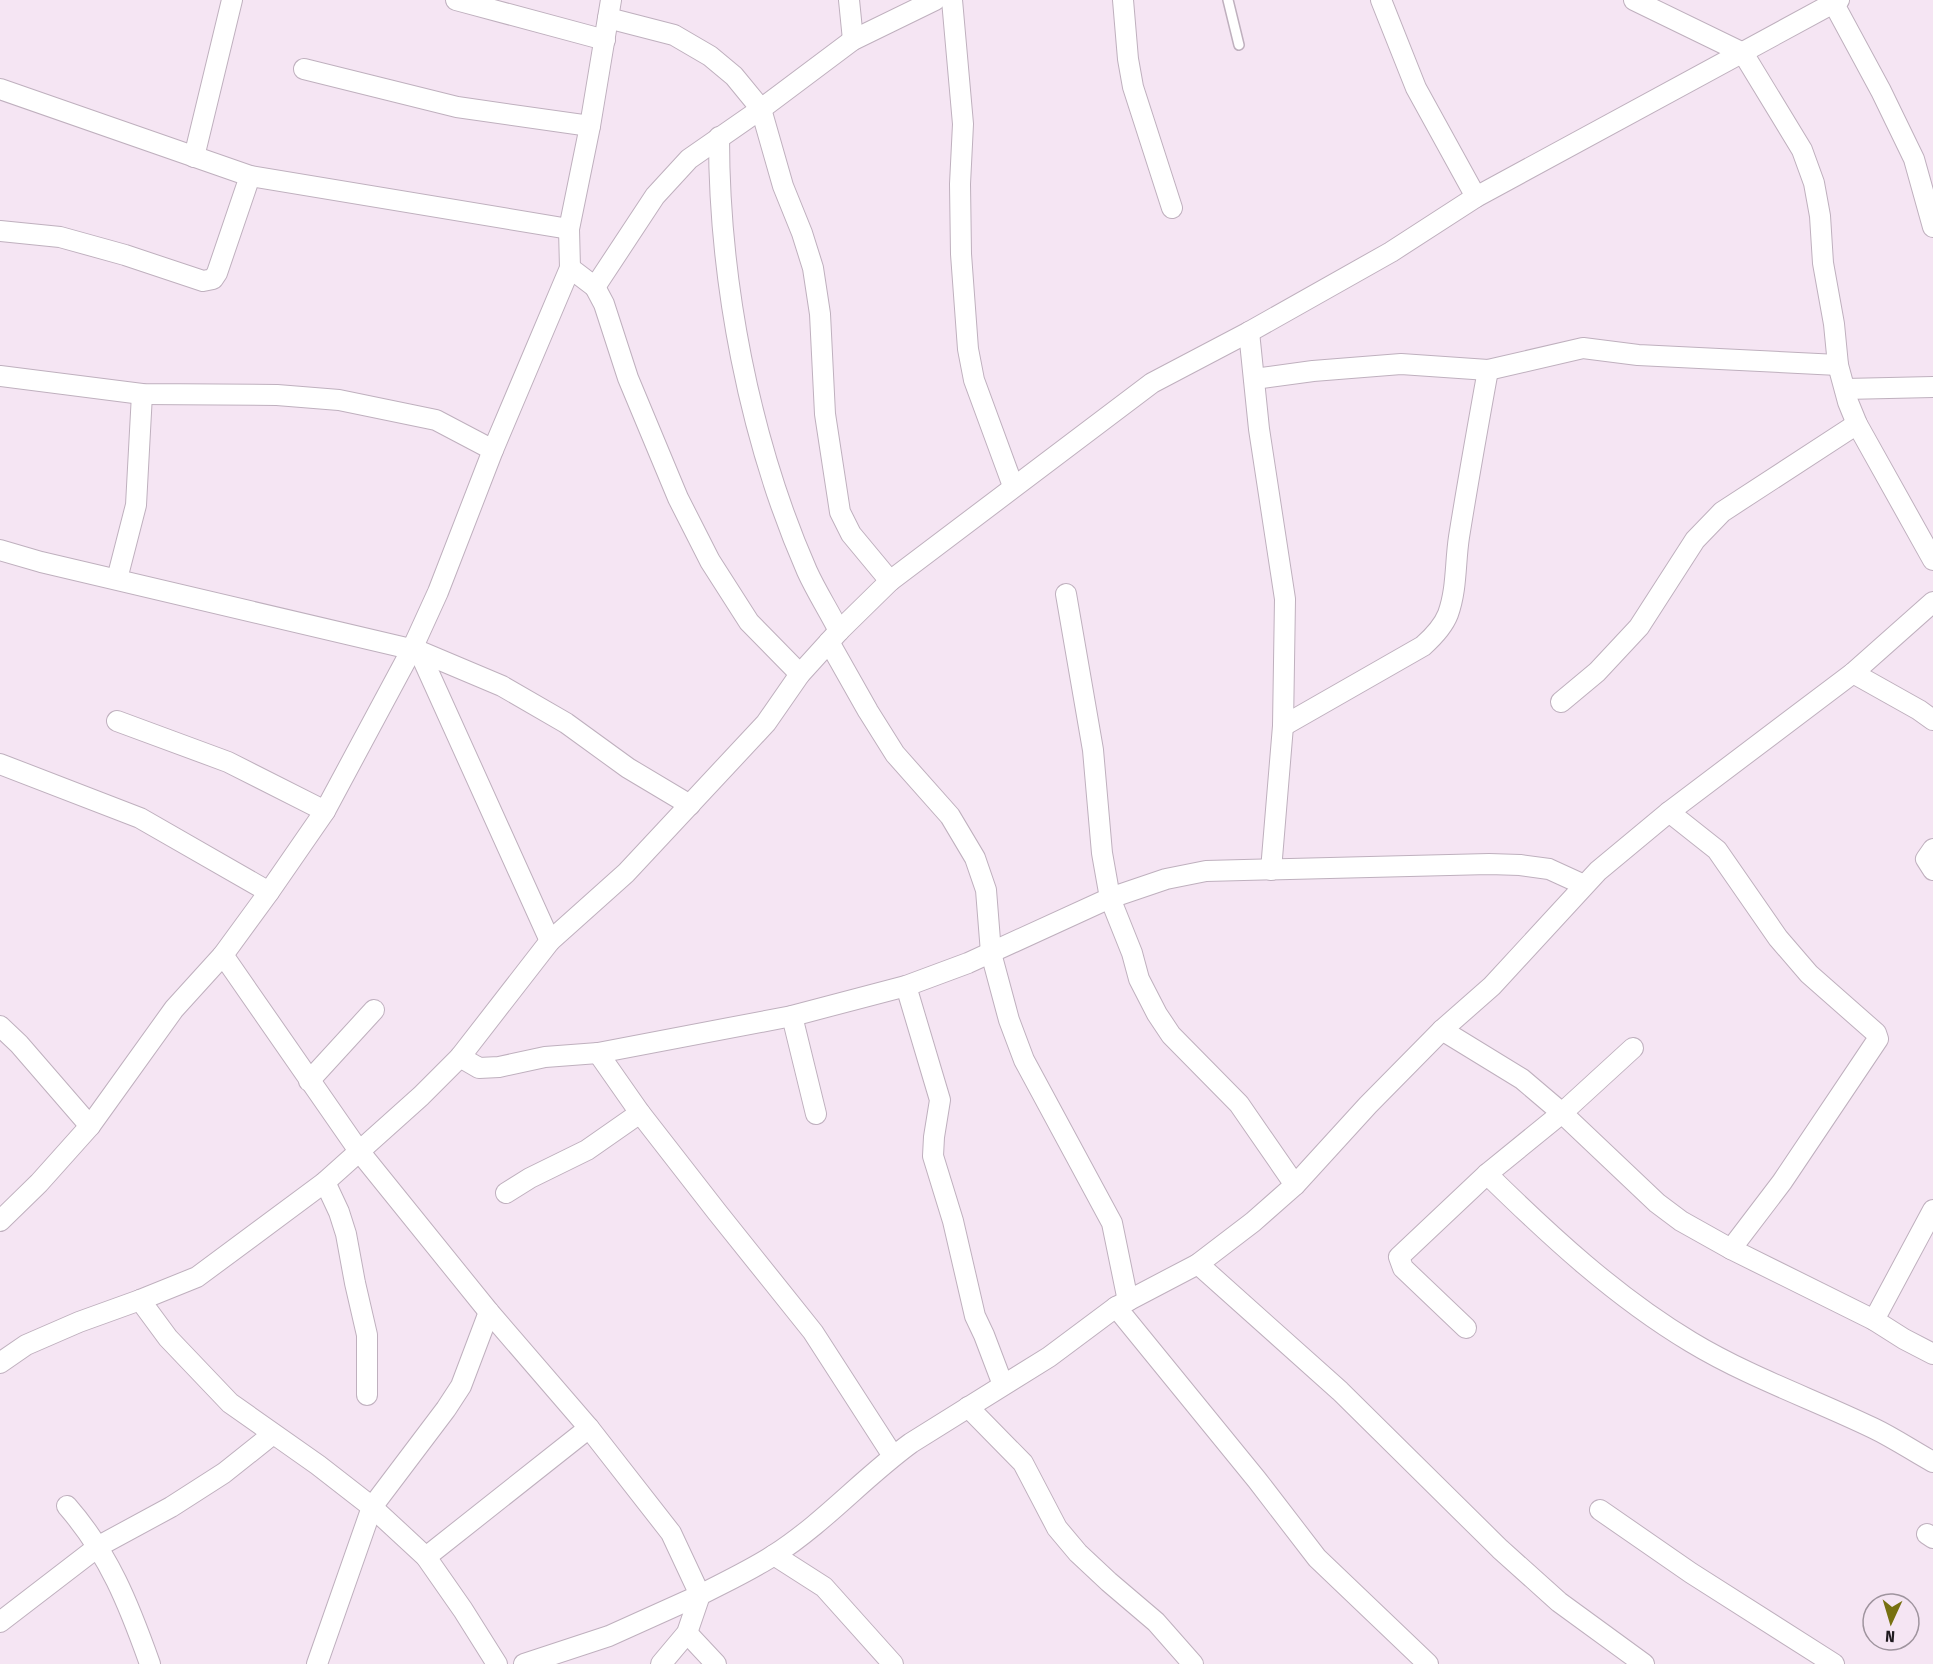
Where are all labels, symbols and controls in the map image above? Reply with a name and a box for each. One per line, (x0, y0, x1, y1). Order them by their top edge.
north arrow (1861, 1592, 1921, 1652)
text: N (1885, 1627, 1895, 1646)

